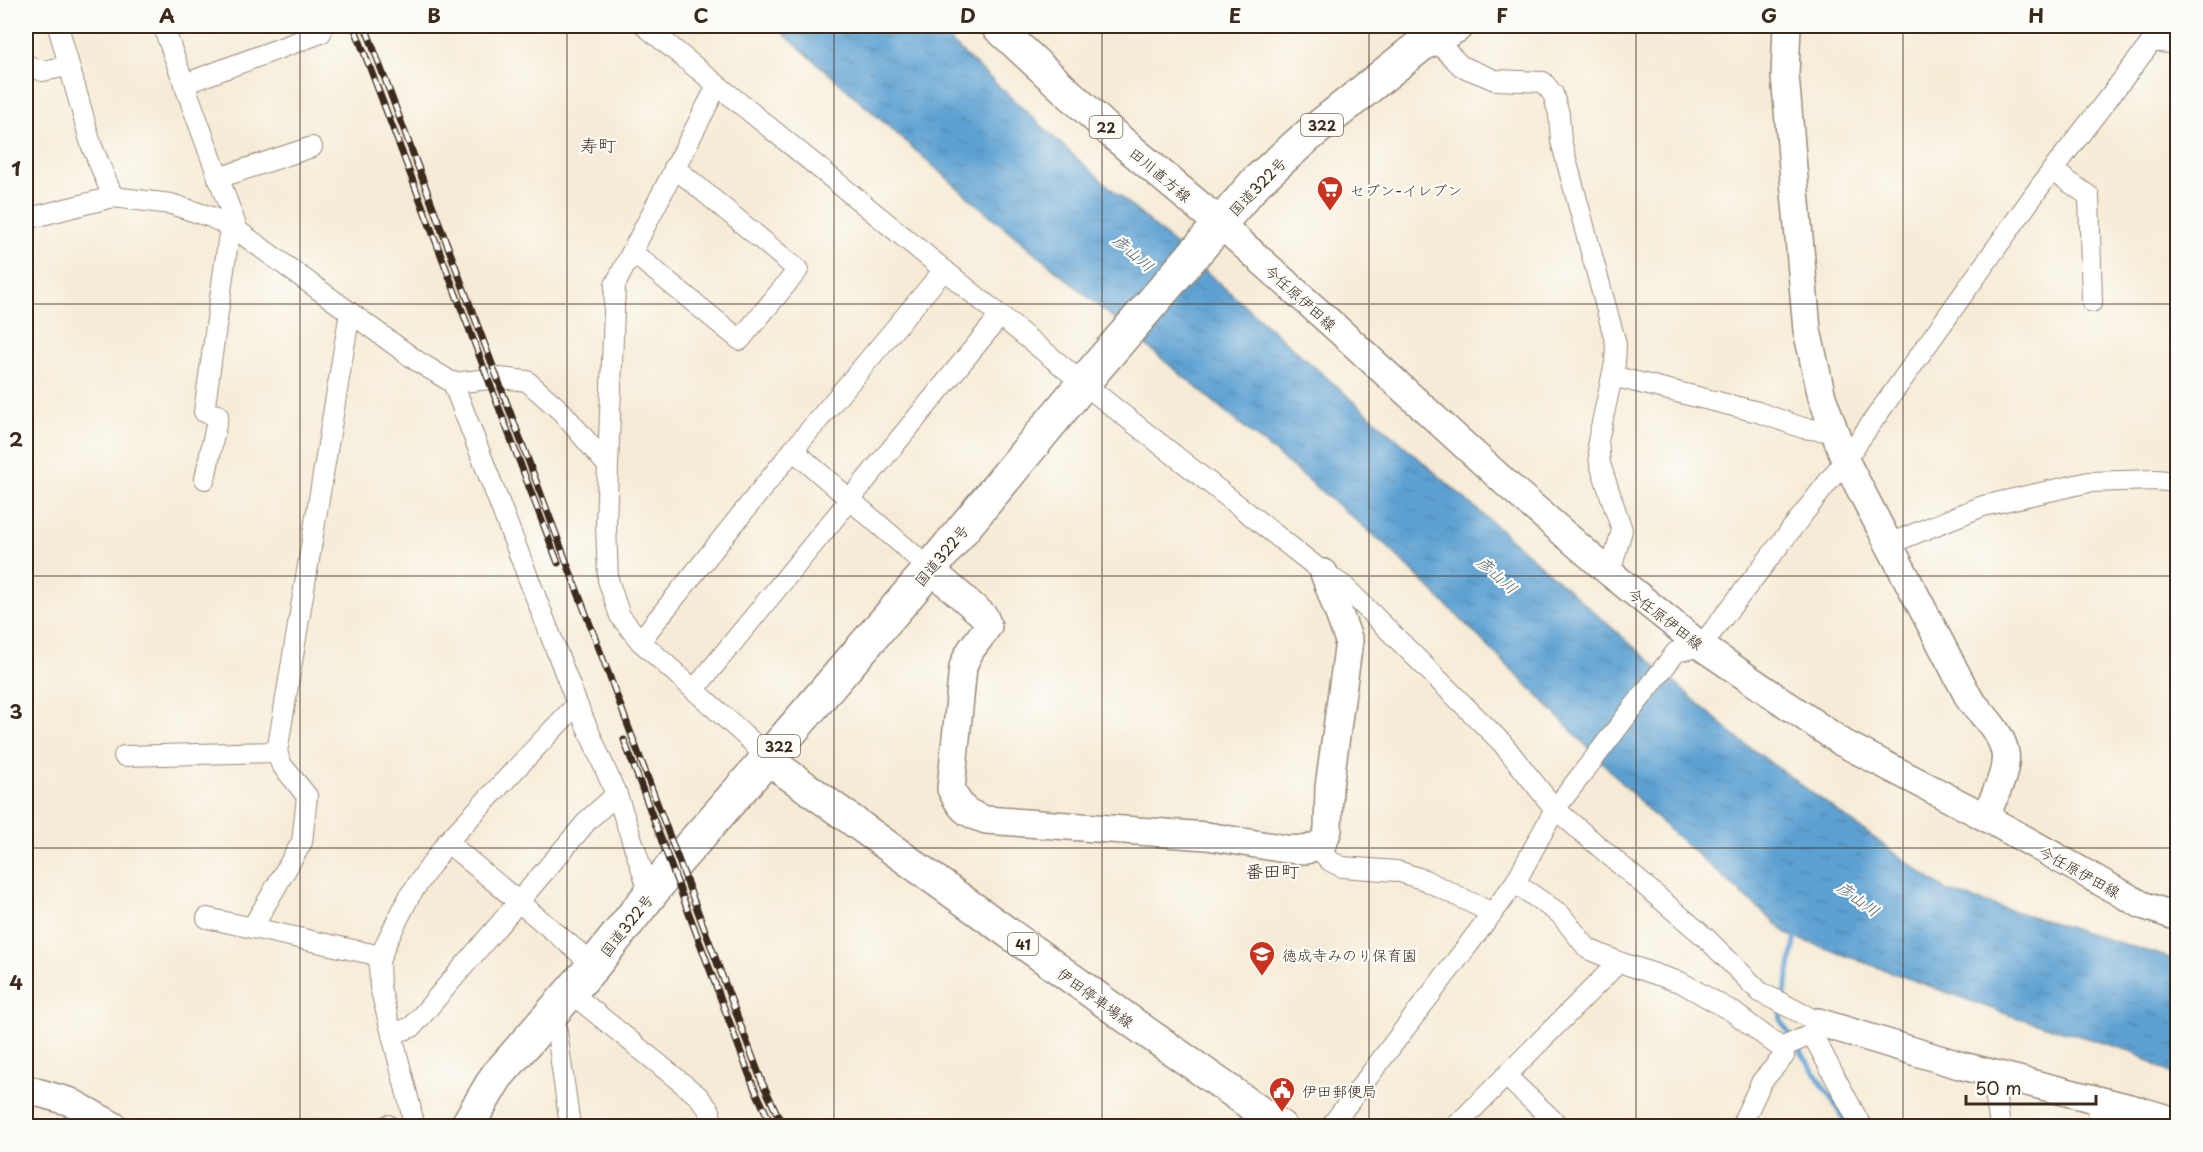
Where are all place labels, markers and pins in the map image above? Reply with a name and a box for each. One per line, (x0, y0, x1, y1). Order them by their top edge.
supermarket icon: セブン-イレブン (1315, 174, 1345, 212)
place label: セブン-イレブン (1350, 178, 1462, 201)
school or university icon: 徳成寺みのり保育園 (1247, 939, 1277, 977)
place label: 徳成寺みのり保育園 (1282, 943, 1417, 966)
public building icon: 伊田郵便局 (1267, 1075, 1297, 1113)
place label: 伊田郵便局 (1302, 1079, 1377, 1102)

